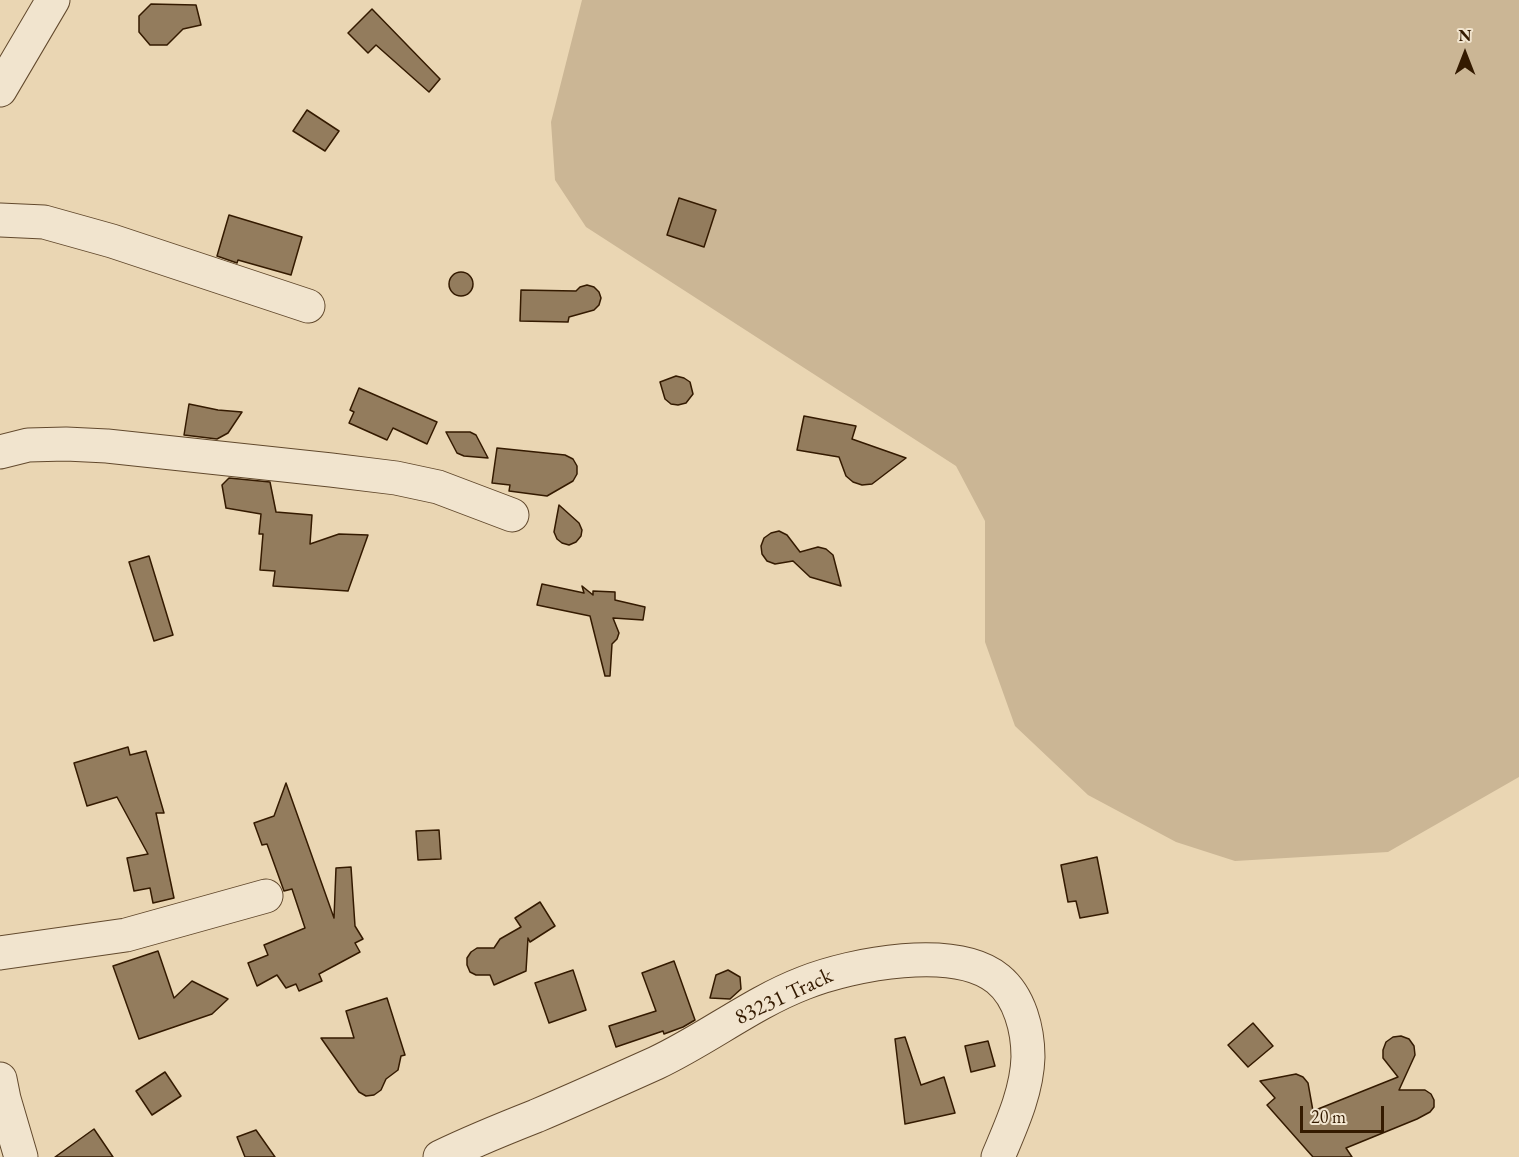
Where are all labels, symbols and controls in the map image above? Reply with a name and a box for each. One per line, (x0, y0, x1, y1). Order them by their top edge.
north arrow (1435, 24, 1495, 84)
text: N (1459, 25, 1471, 46)
street label: 83231 Track (731, 963, 837, 1031)
scale bar (1303, 1094, 1387, 1132)
text: 20 m (1311, 1105, 1346, 1128)

